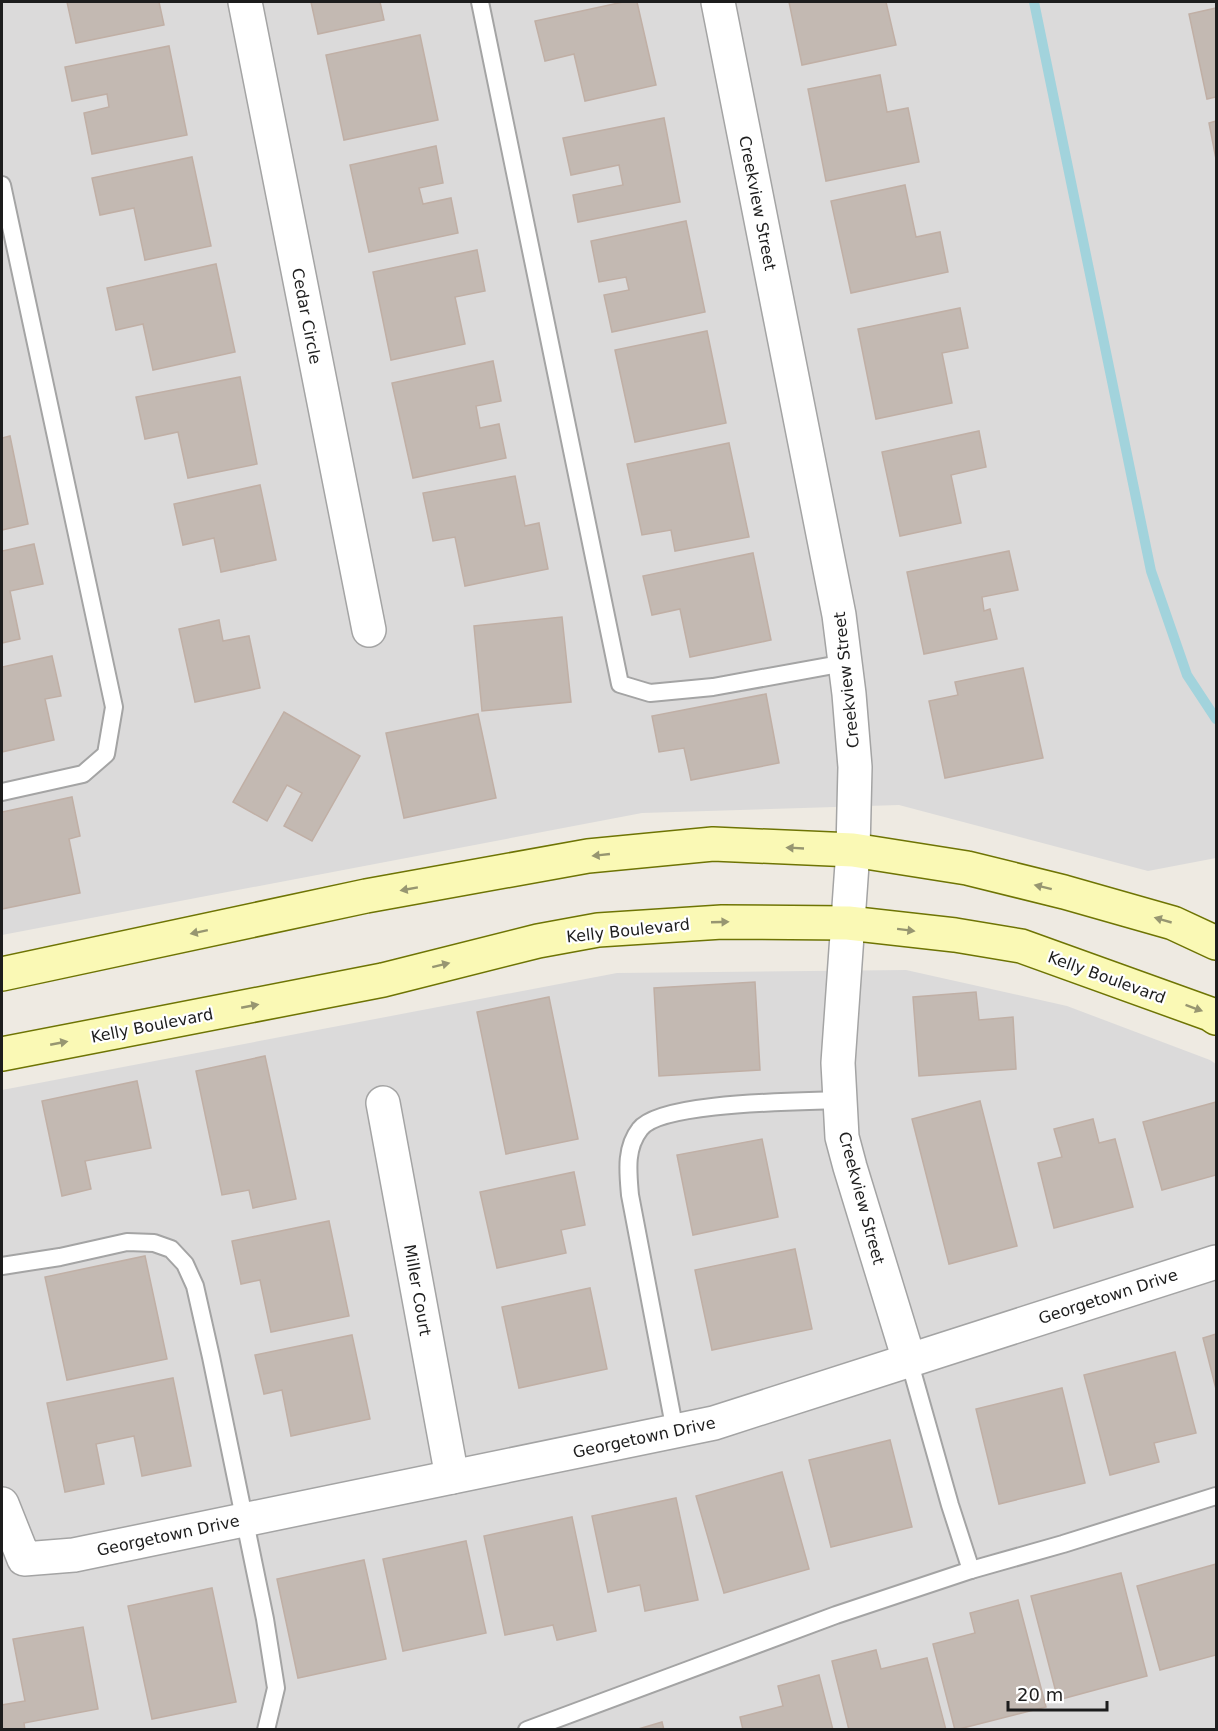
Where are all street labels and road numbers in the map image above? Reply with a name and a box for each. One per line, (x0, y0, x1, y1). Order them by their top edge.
street label: Creekview Street (735, 134, 780, 272)
street label: Cedar Circle (288, 266, 325, 366)
street label: Creekview Street (830, 611, 863, 749)
street label: Kelly Boulevard (565, 915, 691, 946)
street label: Kelly Boulevard (1045, 947, 1168, 1008)
street label: Kelly Boulevard (89, 1004, 215, 1047)
street label: Creekview Street (835, 1130, 888, 1267)
street label: Miller Court (400, 1243, 435, 1337)
street label: Georgetown Drive (1036, 1265, 1180, 1328)
street label: Georgetown Drive (571, 1413, 717, 1462)
street label: Georgetown Drive (95, 1511, 241, 1560)

